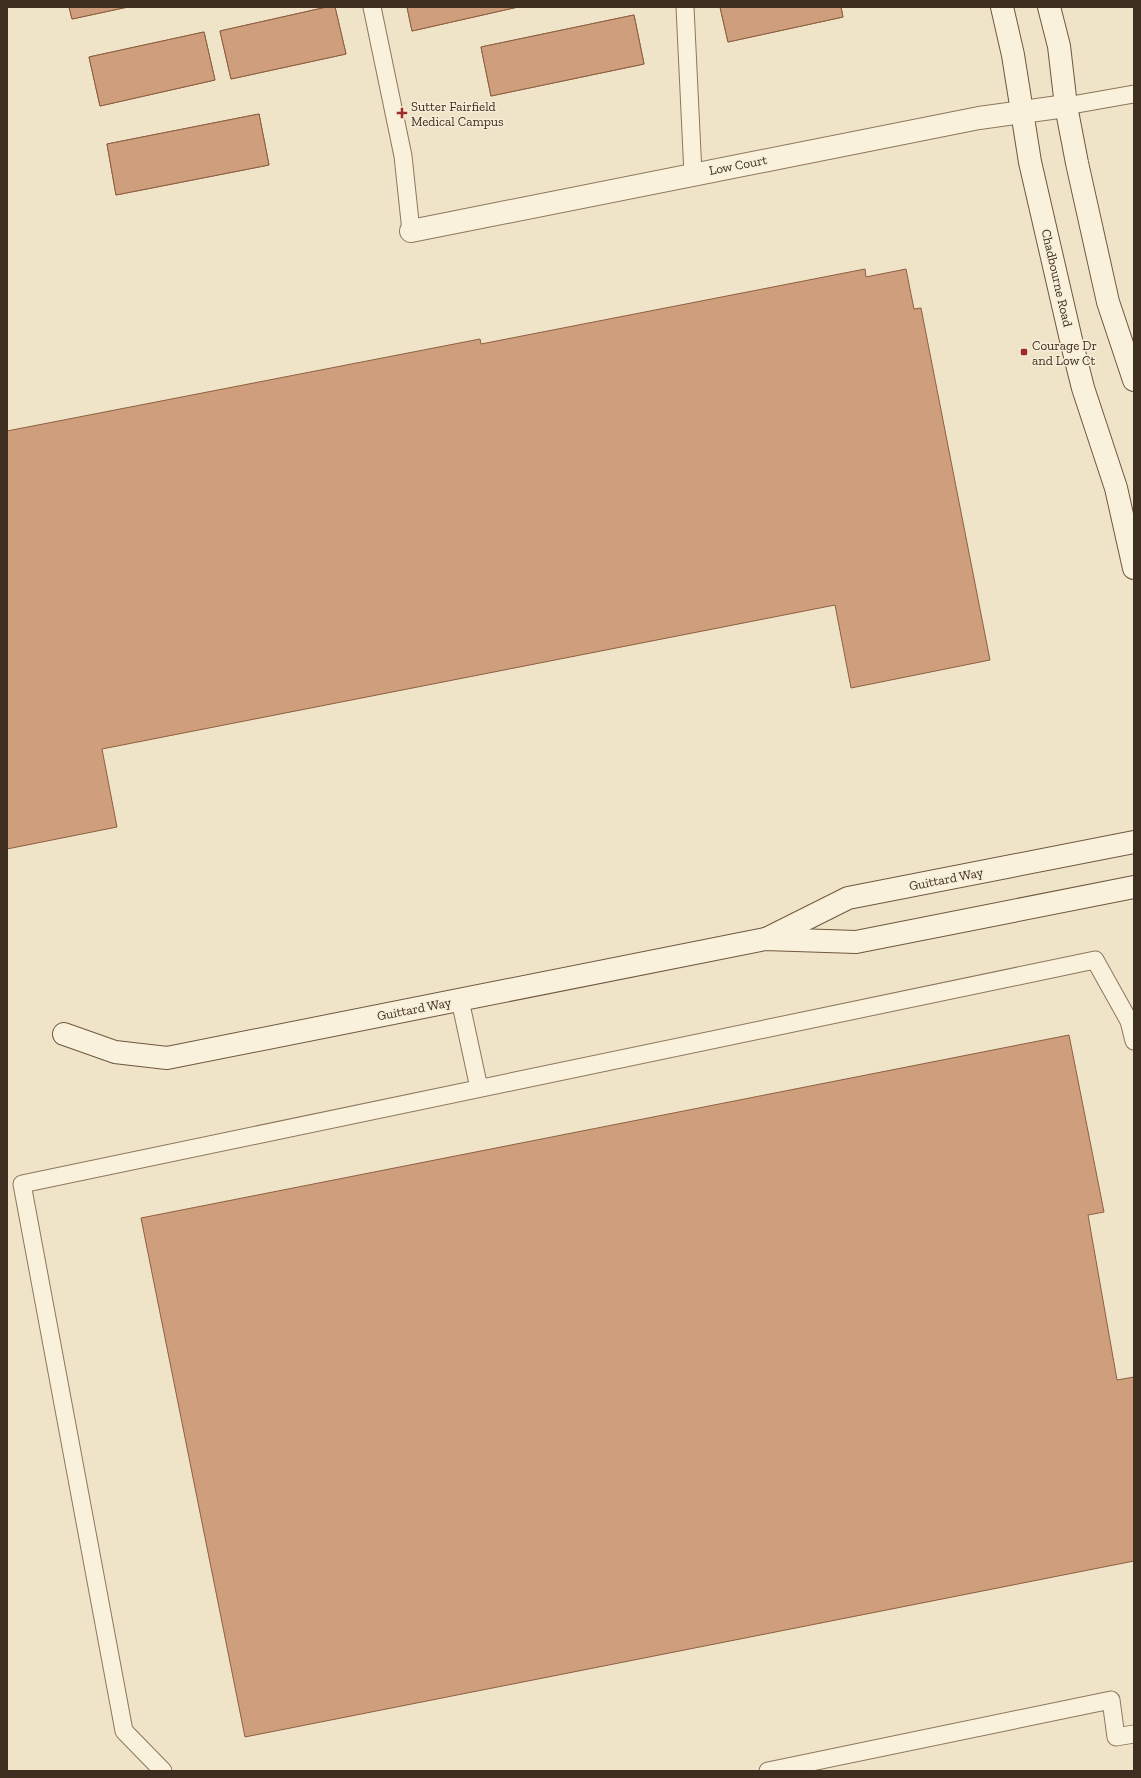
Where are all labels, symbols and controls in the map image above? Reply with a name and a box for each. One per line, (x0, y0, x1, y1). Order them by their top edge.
place label: Sutter Fairfield Medical Campus (411, 99, 504, 129)
marker: Sutter Fairfield Medical Campus (396, 107, 408, 119)
street label: Low Court (708, 152, 768, 178)
street label: Chadbourne Road (1038, 228, 1076, 328)
place label: Courage Dr and Low Ct (1032, 338, 1097, 368)
marker: Courage Dr and Low Ct (1019, 347, 1029, 357)
street label: Guittard Way (908, 864, 985, 894)
street label: Guittard Way (376, 994, 453, 1024)

